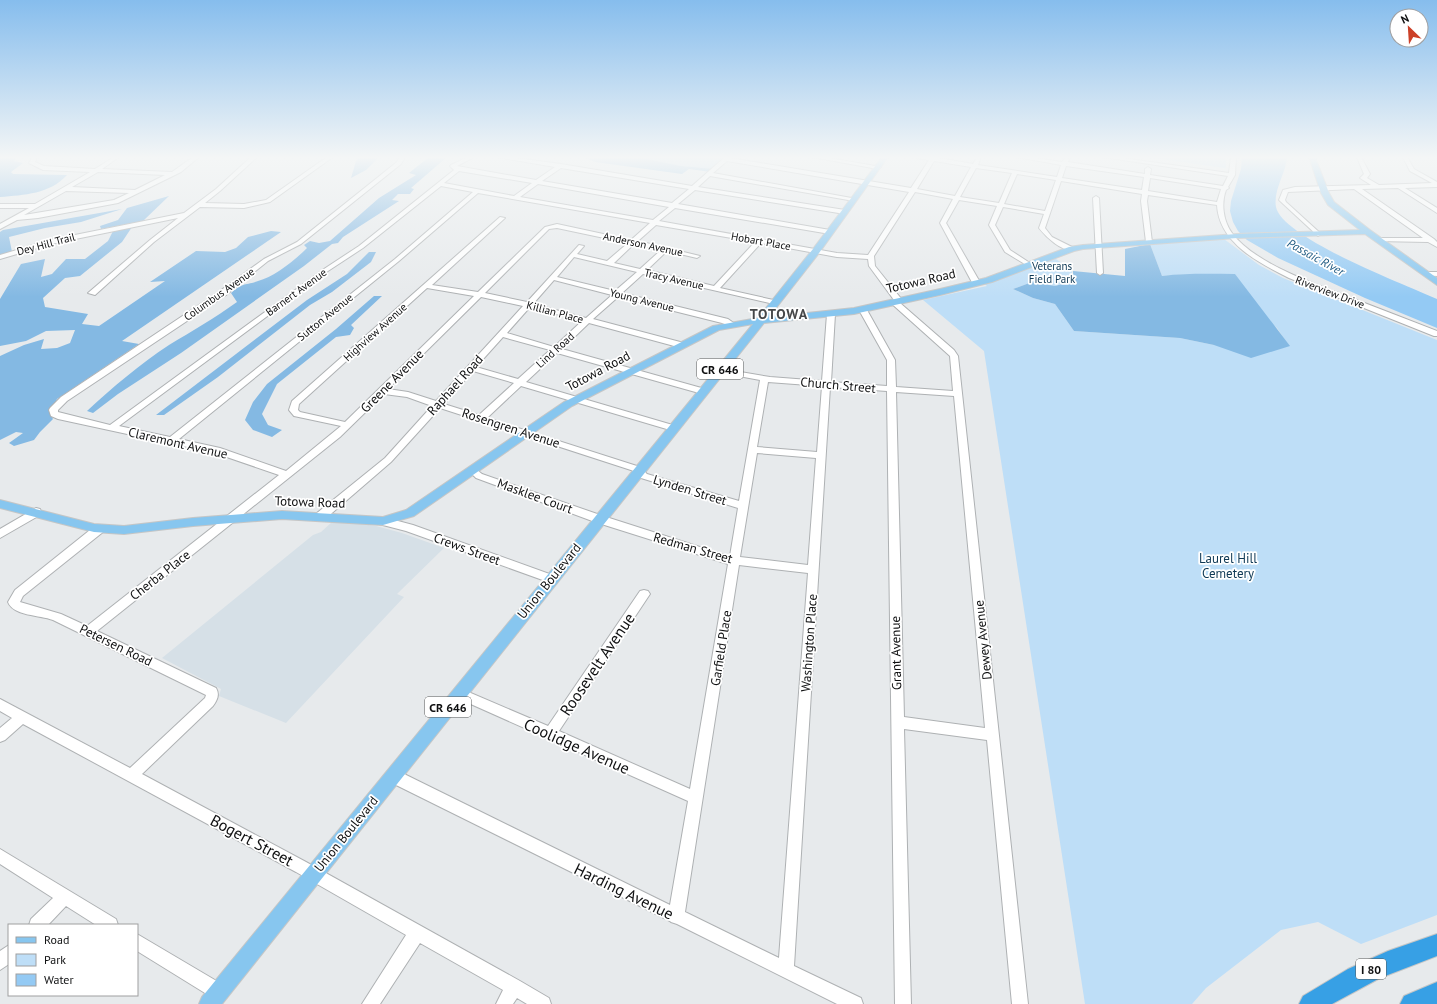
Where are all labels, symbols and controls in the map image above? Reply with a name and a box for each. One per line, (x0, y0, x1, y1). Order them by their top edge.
north arrow (1389, 8, 1429, 48)
text: N (1399, 11, 1411, 27)
street label: Dey Hill Trail (15, 229, 77, 259)
street label: Anderson Avenue (602, 229, 685, 259)
street label: Hobart Place (730, 229, 792, 253)
water label: Passaic River (1285, 235, 1348, 279)
park label: Veterans Field Park (1029, 259, 1076, 286)
street label: Columbus Avenue (181, 264, 257, 324)
street label: Barnert Avenue (263, 265, 330, 319)
street label: Tracy Avenue (643, 265, 706, 293)
street label: Totowa Road (885, 265, 957, 297)
street label: Riverview Drive (1293, 272, 1367, 312)
street label: Young Avenue (608, 285, 676, 315)
street label: Sutton Avenue (294, 290, 356, 344)
street label: Killian Place (525, 298, 585, 326)
street label: Highview Avenue (340, 300, 410, 364)
district label: TOTOWA (750, 305, 808, 323)
street label: Lind Road (533, 329, 577, 371)
street label: Greene Avenue (357, 346, 427, 416)
street label: Totowa Road (563, 347, 633, 395)
street label: Raphael Road (423, 351, 487, 419)
road number: CR 646 (697, 359, 743, 379)
street label: Church Street (800, 373, 877, 397)
street label: Rosengren Avenue (460, 404, 562, 452)
street label: Claremont Avenue (127, 423, 229, 463)
street label: Lynden Street (651, 471, 729, 509)
street label: Masklee Court (495, 475, 576, 518)
street label: Totowa Road (274, 492, 346, 512)
street label: Crews Street (431, 529, 503, 569)
street label: Redman Street (651, 529, 735, 568)
street label: Union Boulevard (513, 540, 585, 622)
street label: Cherba Place (126, 546, 194, 604)
park label: Laurel Hill Cemetery (1199, 550, 1257, 582)
street label: Washington Place (797, 593, 821, 693)
street label: Dewey Avenue (970, 599, 996, 681)
street label: Roosevelt Avenue (555, 609, 639, 719)
street label: Garfield Place (707, 609, 735, 687)
street label: Grant Avenue (887, 616, 905, 690)
street label: Petersen Road (77, 620, 155, 670)
road number: CR 646 (425, 697, 471, 717)
street label: Coolidge Avenue (521, 714, 633, 778)
street label: Union Boulevard (310, 793, 382, 875)
street label: Bogert Street (207, 810, 297, 870)
street label: Harding Avenue (571, 858, 677, 924)
legend (8, 924, 138, 996)
text: Road (44, 932, 69, 947)
text: Park (44, 952, 66, 967)
road number: I 80 (1356, 959, 1386, 979)
text: Water (44, 972, 74, 987)

